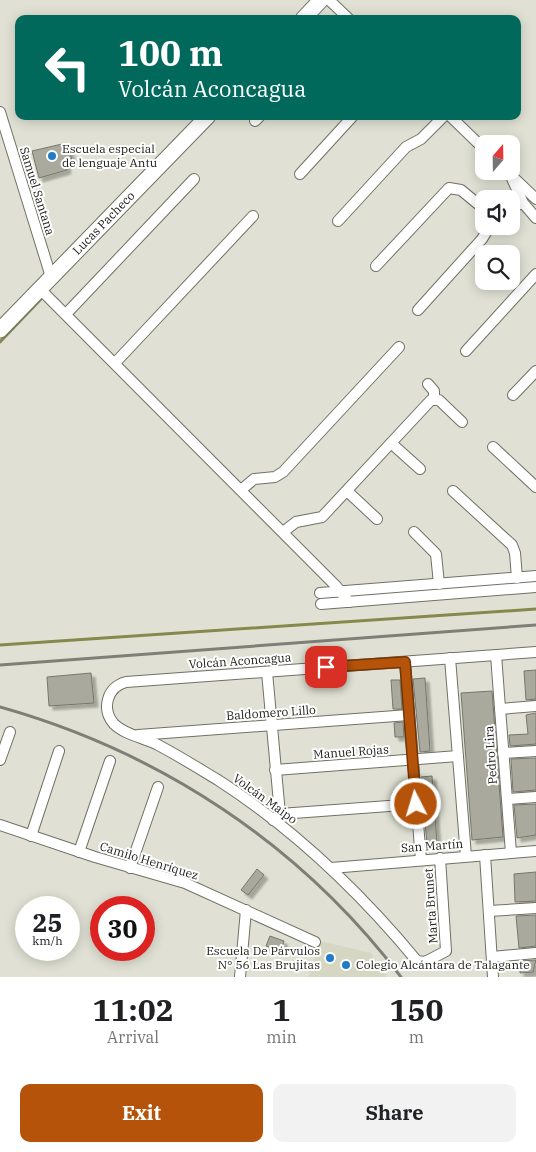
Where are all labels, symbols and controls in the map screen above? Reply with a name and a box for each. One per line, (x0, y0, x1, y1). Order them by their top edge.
text: 100 m (118, 30, 223, 76)
icon: left (35, 35, 100, 100)
text: Volcán Aconcagua (118, 74, 306, 103)
north arrow (475, 135, 520, 180)
map controls (475, 135, 520, 290)
place label: Escuela especial de lenguaje Antu (62, 141, 158, 170)
street label: Samuel Santana (17, 145, 58, 237)
marker: Escuela especial de lenguaje Antu (46, 150, 58, 162)
street label: Lucas Pacheco (69, 188, 138, 258)
button: sound (475, 190, 520, 235)
button: search (475, 245, 520, 290)
pin (305, 646, 347, 688)
street label: Volcán Aconcagua (188, 649, 292, 672)
icon: arrive (312, 653, 340, 681)
street label: Baldomero Lillo (226, 702, 317, 723)
street label: Pedro Lira (481, 725, 500, 785)
street label: Manuel Rojas (313, 741, 389, 762)
street label: Volcán Maipo (230, 770, 301, 827)
position arrow (389, 777, 441, 829)
street label: San Martín (400, 836, 464, 855)
street label: Camilo Henríquez (98, 838, 200, 883)
street label: Marta Brunet (420, 868, 441, 944)
speed limit sign: 30 (90, 896, 155, 961)
text: 25 (32, 906, 63, 939)
text: km/h (32, 933, 63, 948)
place label: Escuela De Párvulos N° 56 Las Brujitas (206, 943, 320, 972)
marker: Escuela De Párvulos N° 56 Las Brujitas (324, 952, 336, 964)
place label: Colegio Alcántara de Talagante (356, 957, 530, 972)
marker: Colegio Alcántara de Talagante (340, 959, 352, 971)
text: 11:02 (93, 990, 174, 1029)
text: 1 (273, 990, 291, 1029)
text: 150 (389, 990, 443, 1029)
text: Arrival (107, 1027, 159, 1047)
text: min (266, 1027, 297, 1047)
text: m (409, 1027, 424, 1047)
button: Exit (20, 1084, 263, 1142)
button: Share (273, 1084, 516, 1142)

